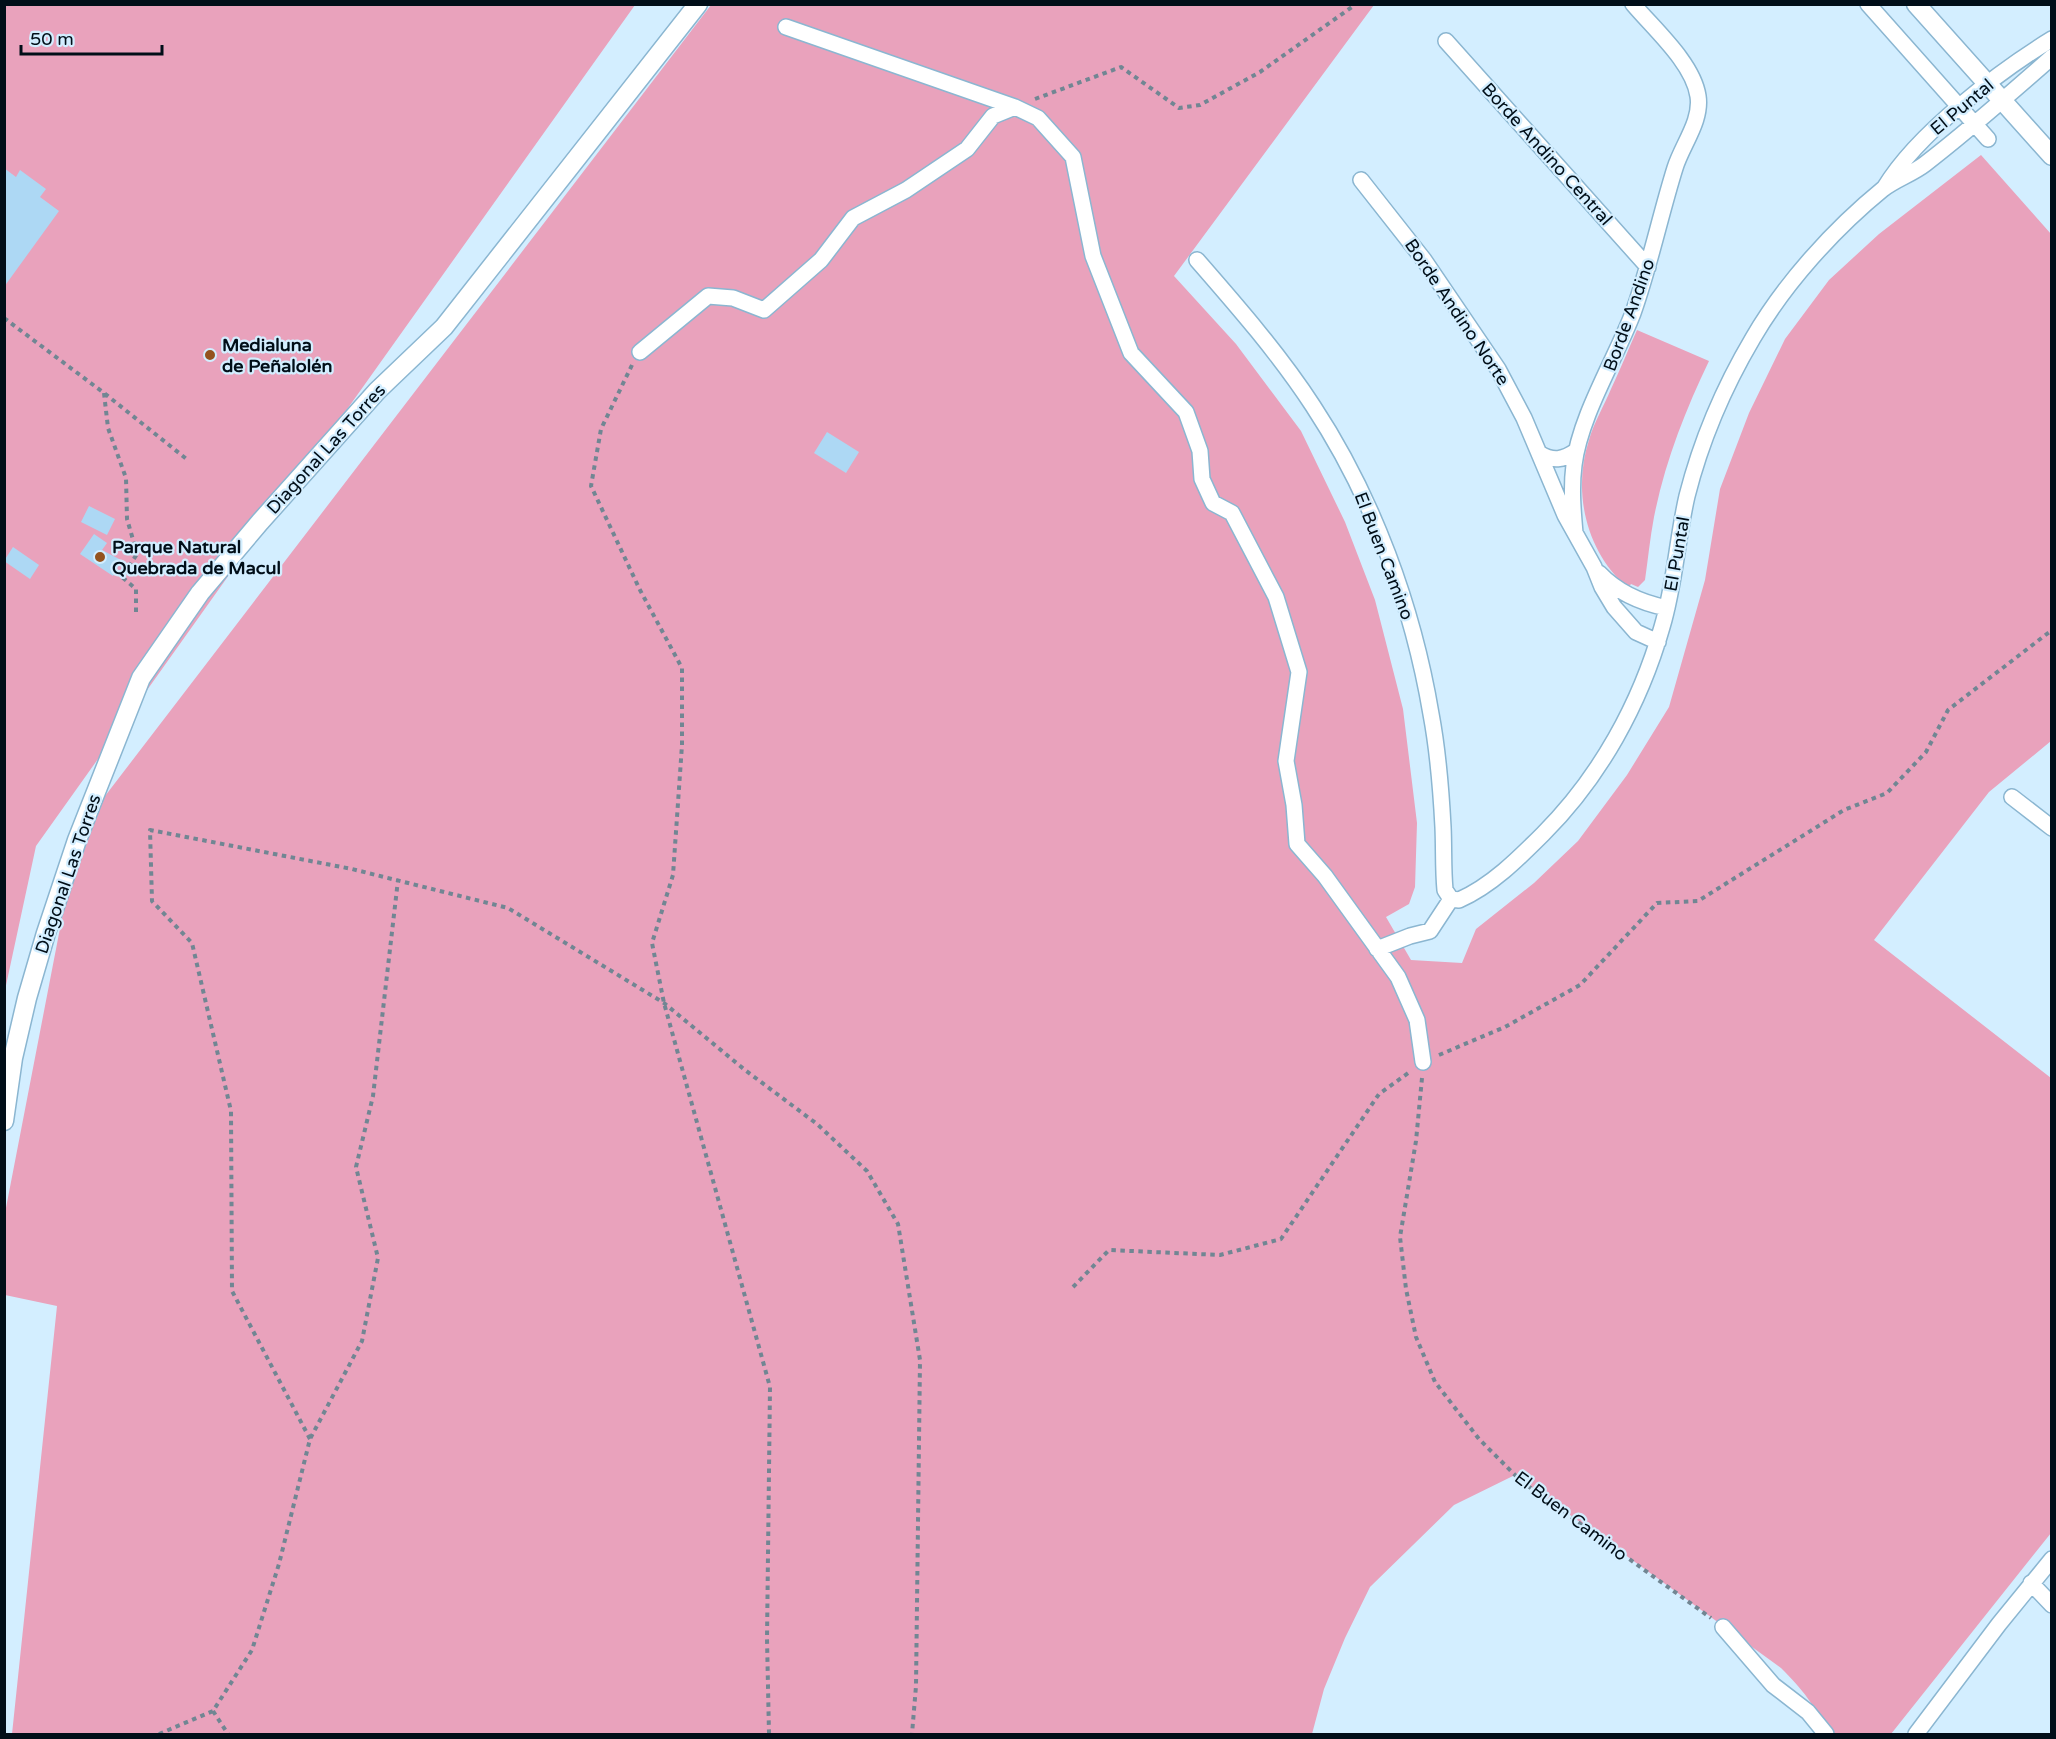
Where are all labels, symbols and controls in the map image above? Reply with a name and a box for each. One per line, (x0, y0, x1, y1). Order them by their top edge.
scale bar (21, 18, 162, 56)
text: 50 m (30, 28, 74, 50)
street label: El Puntal (1926, 74, 1998, 140)
street label: Borde Andino Central (1477, 78, 1617, 230)
street label: Borde Andino Norte (1400, 235, 1514, 389)
street label: Borde Andino (1598, 256, 1660, 374)
place label: Medialuna de Peñalolén (222, 334, 332, 377)
marker: Medialuna de Peñalolén (203, 348, 217, 362)
street label: Diagonal Las Torres (262, 379, 390, 519)
street label: El Buen Camino (1349, 489, 1419, 623)
street label: El Puntal (1660, 515, 1694, 593)
place label: Parque Natural Quebrada de Macul (112, 536, 281, 579)
marker: Parque Natural Quebrada de Macul (93, 550, 107, 564)
street label: Diagonal Las Torres (30, 791, 106, 957)
street label: El Buen Camino (1510, 1466, 1632, 1566)

